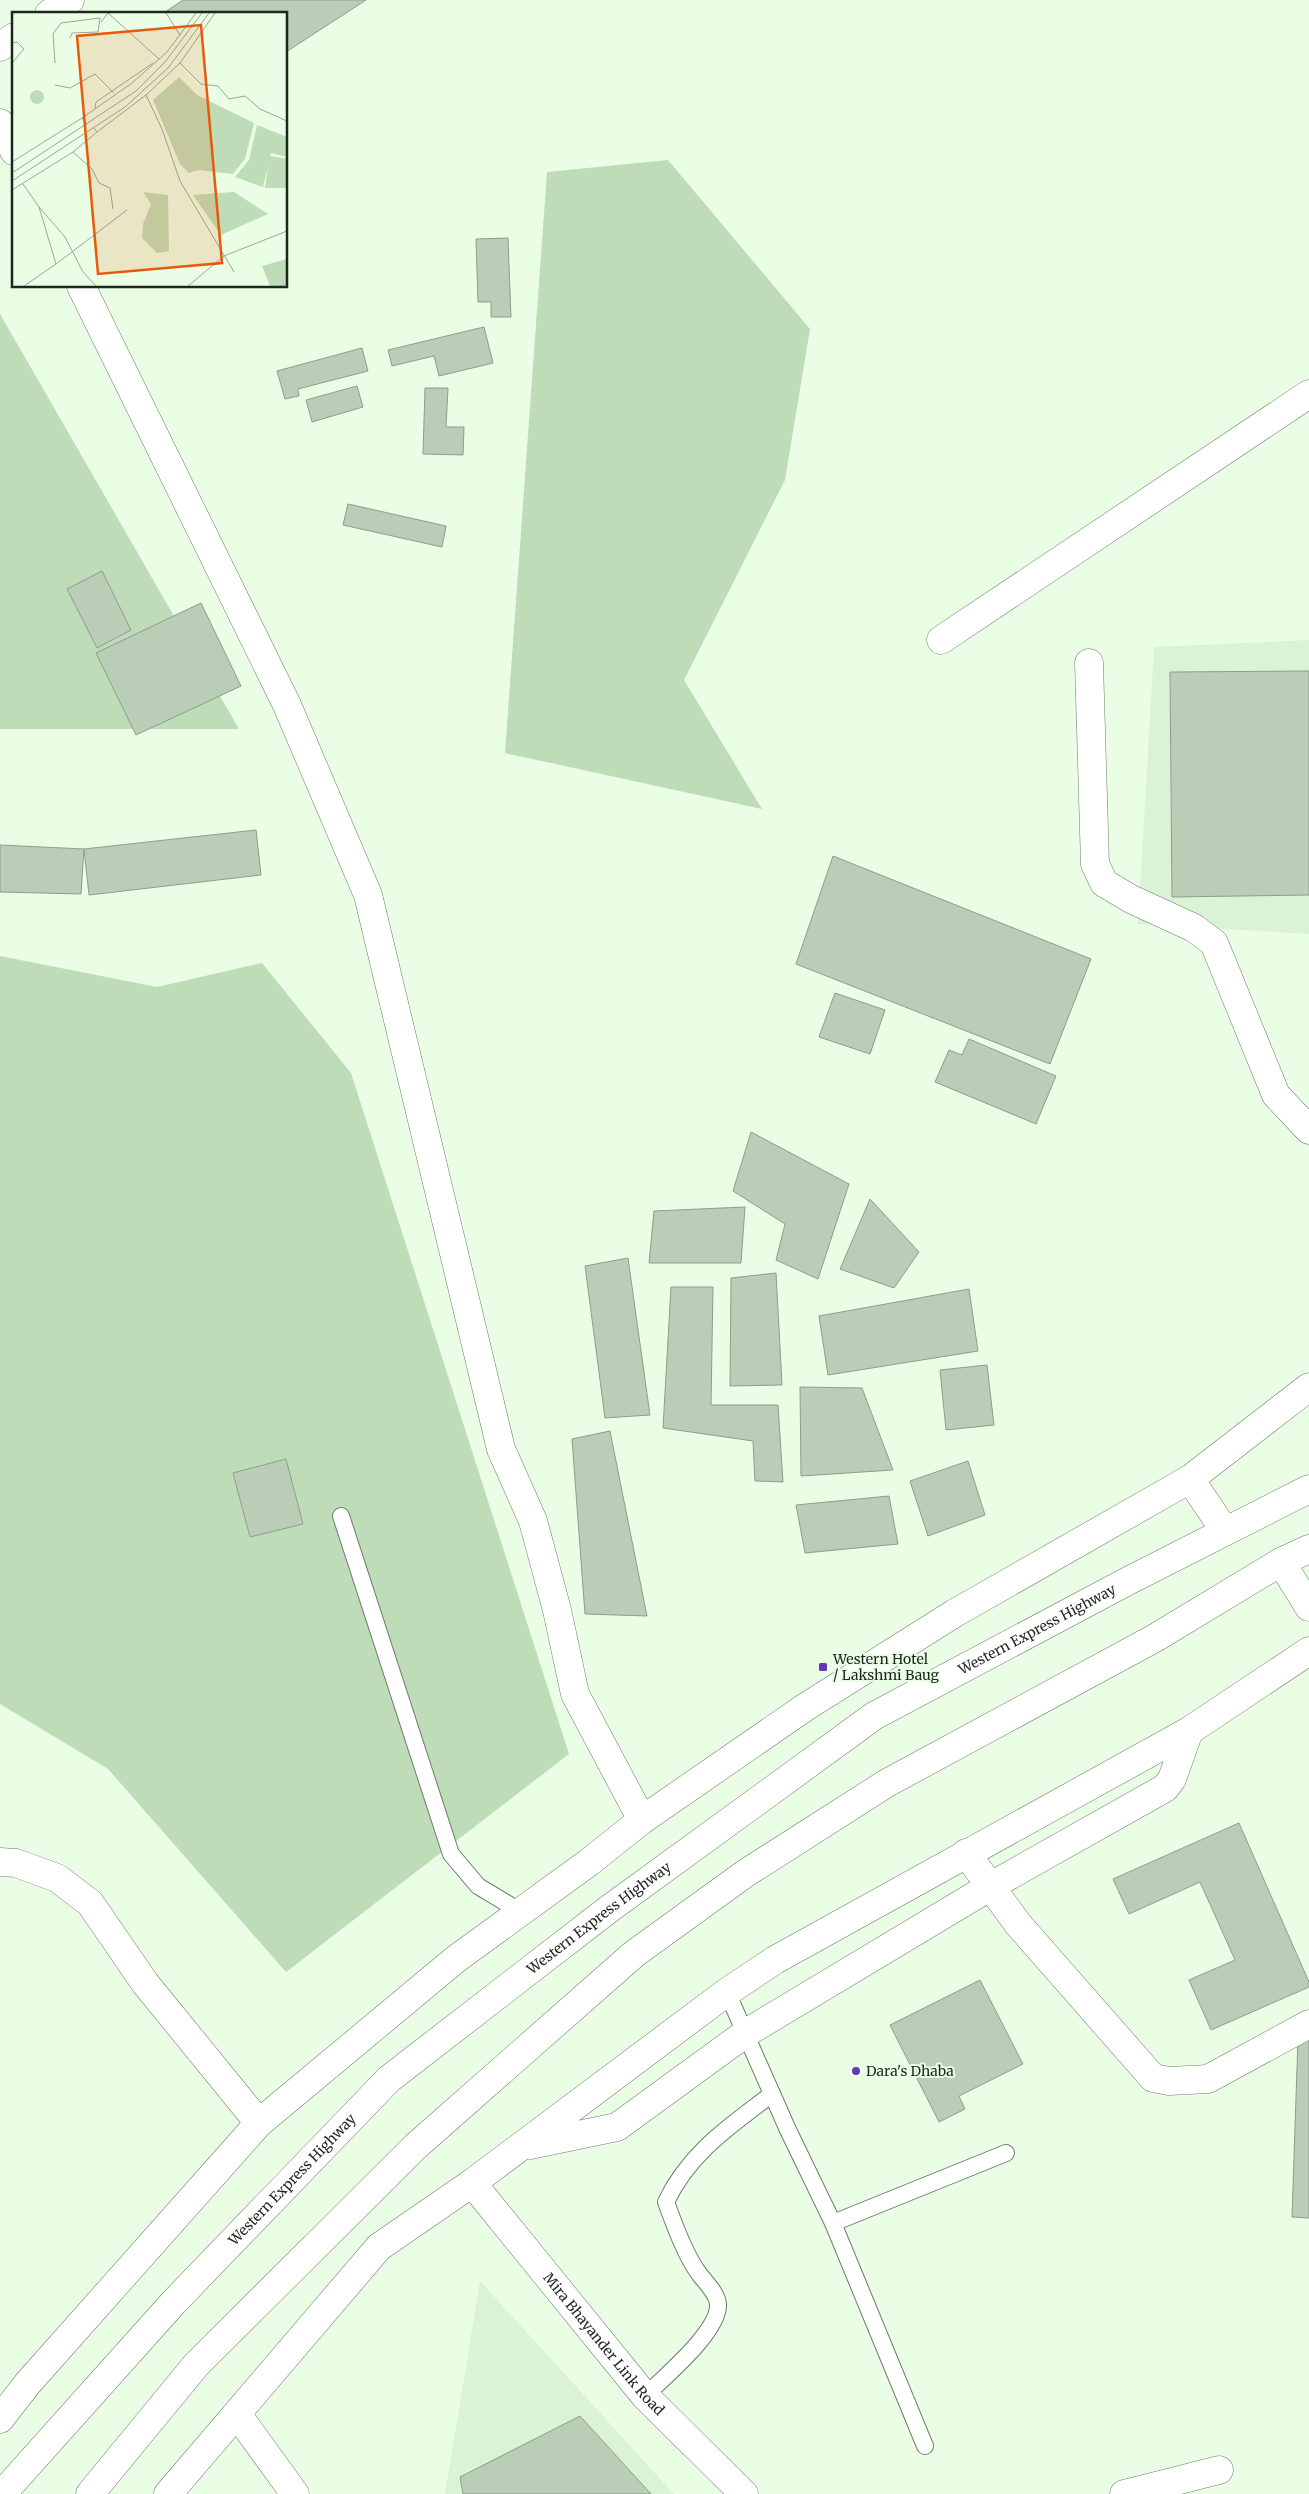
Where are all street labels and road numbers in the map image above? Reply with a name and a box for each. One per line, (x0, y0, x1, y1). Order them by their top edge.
street label: Western Express Highway (954, 1580, 1120, 1679)
street label: Western Express Highway (522, 1858, 675, 1979)
street label: Western Express Highway (224, 2109, 360, 2250)
street label: Mira Bhayander Link Road (539, 2269, 669, 2419)

